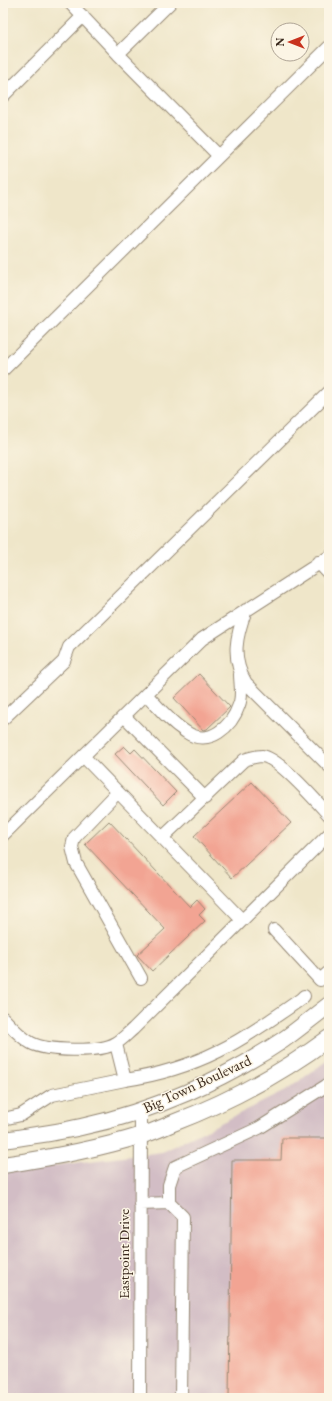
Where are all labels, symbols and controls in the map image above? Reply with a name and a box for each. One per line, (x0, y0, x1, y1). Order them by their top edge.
north arrow (270, 22, 310, 62)
text: N (273, 37, 287, 46)
street label: Big Town Boulevard (140, 1050, 254, 1117)
street label: Eastpoint Drive (114, 1209, 133, 1299)

